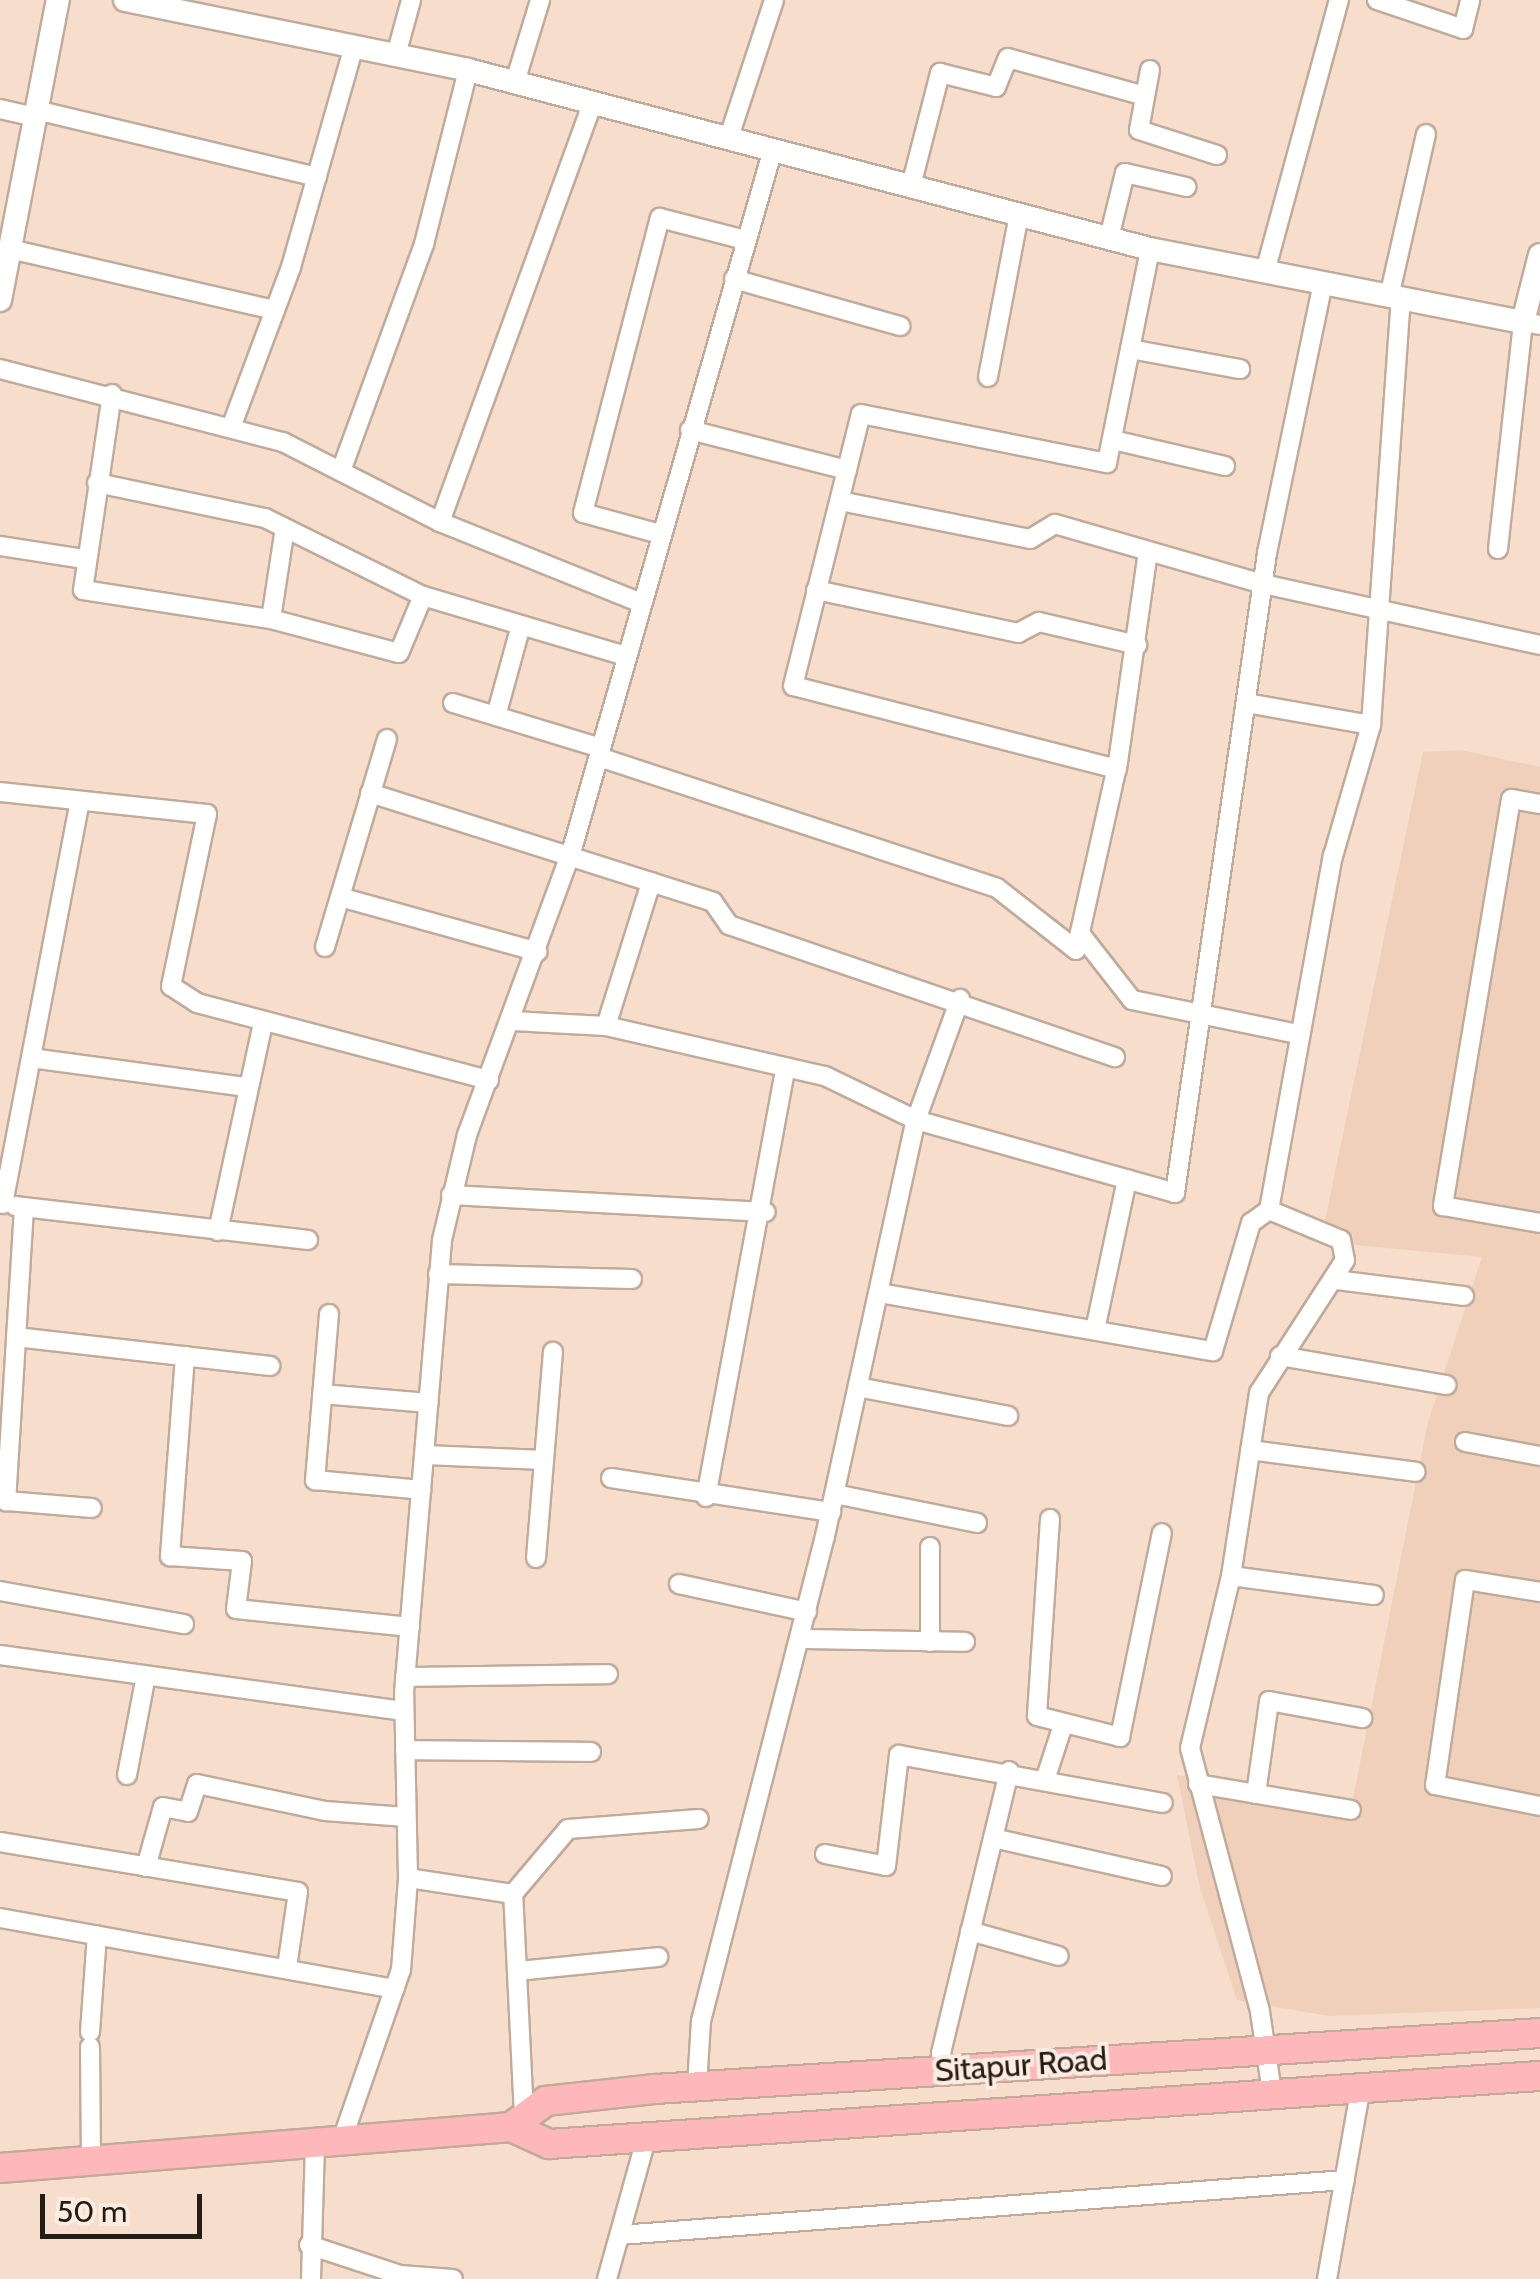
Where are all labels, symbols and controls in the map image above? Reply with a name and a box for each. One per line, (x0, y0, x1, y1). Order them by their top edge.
street label: Sitapur Road (934, 2040, 1108, 2090)
scale bar (45, 2174, 208, 2236)
text: 50 m (57, 2193, 127, 2230)

